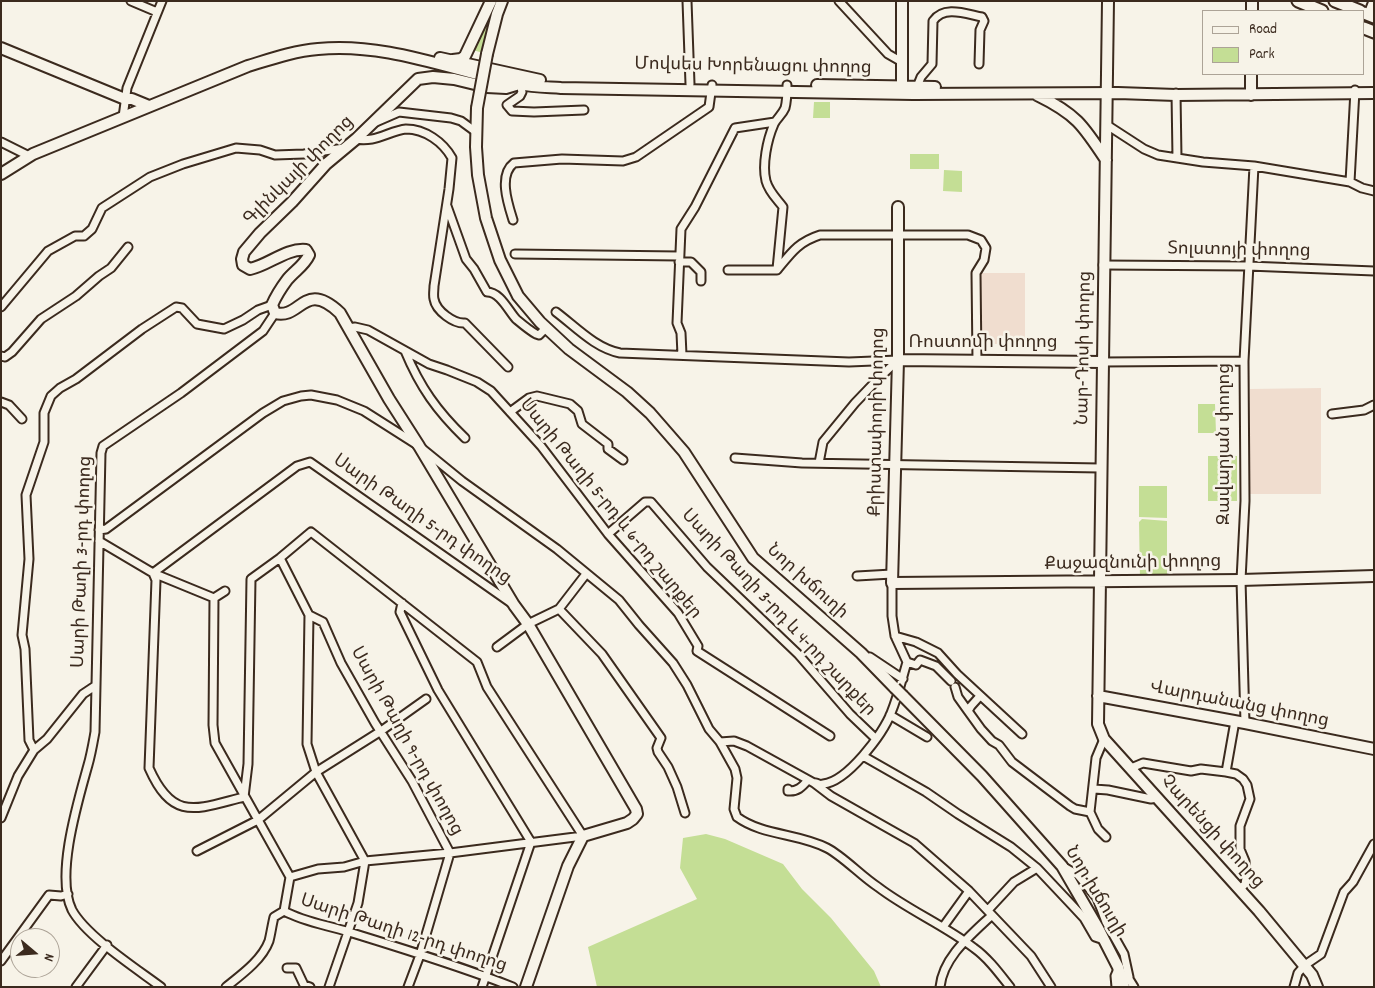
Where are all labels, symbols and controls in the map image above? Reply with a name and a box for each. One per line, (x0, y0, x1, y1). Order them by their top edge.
legend (1202, 10, 1365, 75)
text: Road (1249, 19, 1277, 41)
text: Park (1249, 44, 1275, 66)
street label: Մովսես Խորենացու փողոց (634, 55, 872, 81)
street label: Գլինկայի փողոց (240, 112, 360, 232)
street label: Տոլստոյի փողոց (1167, 240, 1311, 264)
street label: Նար-Դոսի փողոց (1074, 271, 1098, 425)
street label: Քրիստափորի փողոց (867, 327, 891, 517)
street label: Ռոստոմի փողոց (909, 334, 1057, 356)
street label: Զավարյան փողոց (1216, 363, 1238, 525)
street label: Սարի Թաղի 5-րդ և 6-րդ շարքեր (513, 395, 705, 625)
street label: Սարի Թաղի 5-րդ փողոց (328, 451, 514, 591)
street label: Սարի Թաղի 3-րդ փողոց (70, 455, 98, 669)
street label: Սարի Թաղի 3-րդ և 4-րդ շարքեր (675, 506, 879, 722)
street label: Նոր խճուղի (761, 541, 851, 625)
street label: Քաջազնունի փողոց (1045, 553, 1221, 577)
street label: Սարի Թաղի 9-րդ փողոց (344, 644, 466, 840)
street label: Վարդանանց փողոց (1148, 678, 1330, 734)
street label: Չարենցի փողոց (1154, 772, 1268, 894)
street label: Նոր խճուղի (1058, 844, 1130, 942)
street label: Սարի Թաղի 12-րդ փողոց (297, 891, 509, 979)
north arrow (10, 928, 60, 978)
text: N (38, 951, 59, 964)

